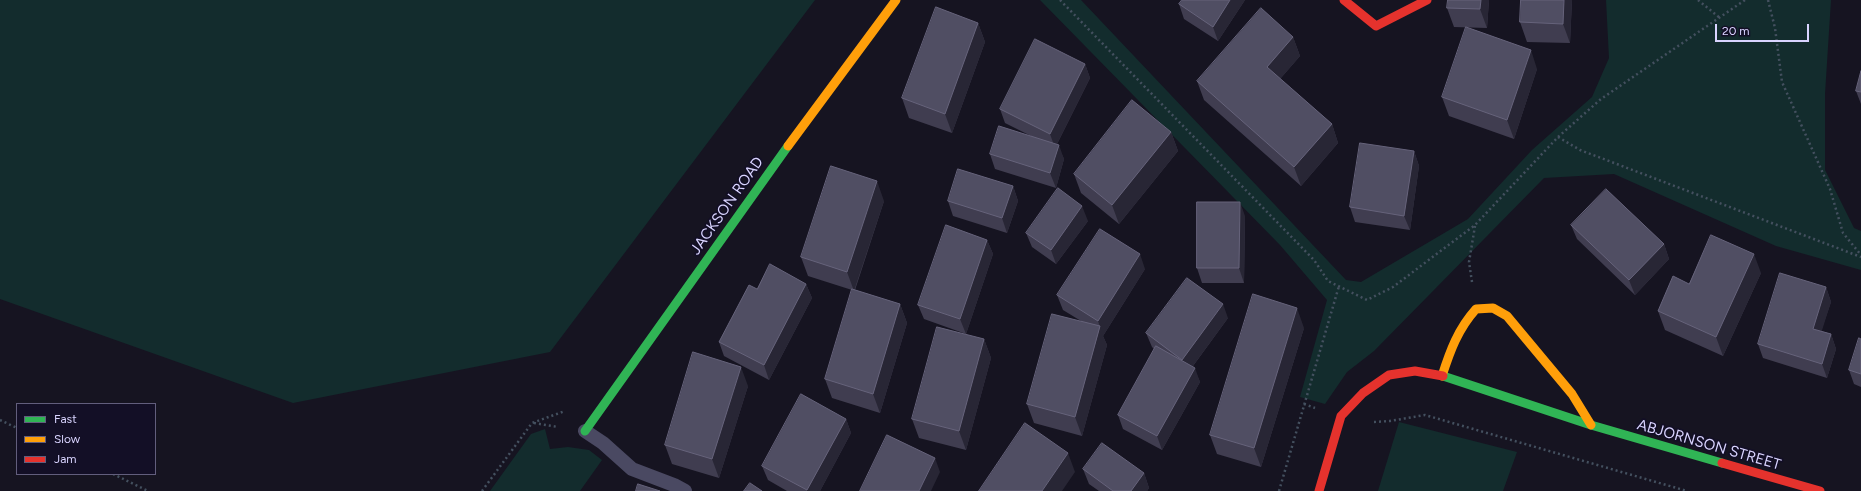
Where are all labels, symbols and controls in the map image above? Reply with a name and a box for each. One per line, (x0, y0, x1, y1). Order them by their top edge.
scale bar (1717, 16, 1811, 42)
text: 20 m (1722, 24, 1750, 38)
street label: JACKSON ROAD (687, 154, 767, 258)
legend (16, 403, 156, 475)
text: Fast (54, 412, 77, 426)
street label: ABJORNSON STREET (1635, 416, 1783, 474)
text: Slow (54, 432, 80, 446)
text: Jam (54, 452, 77, 466)

